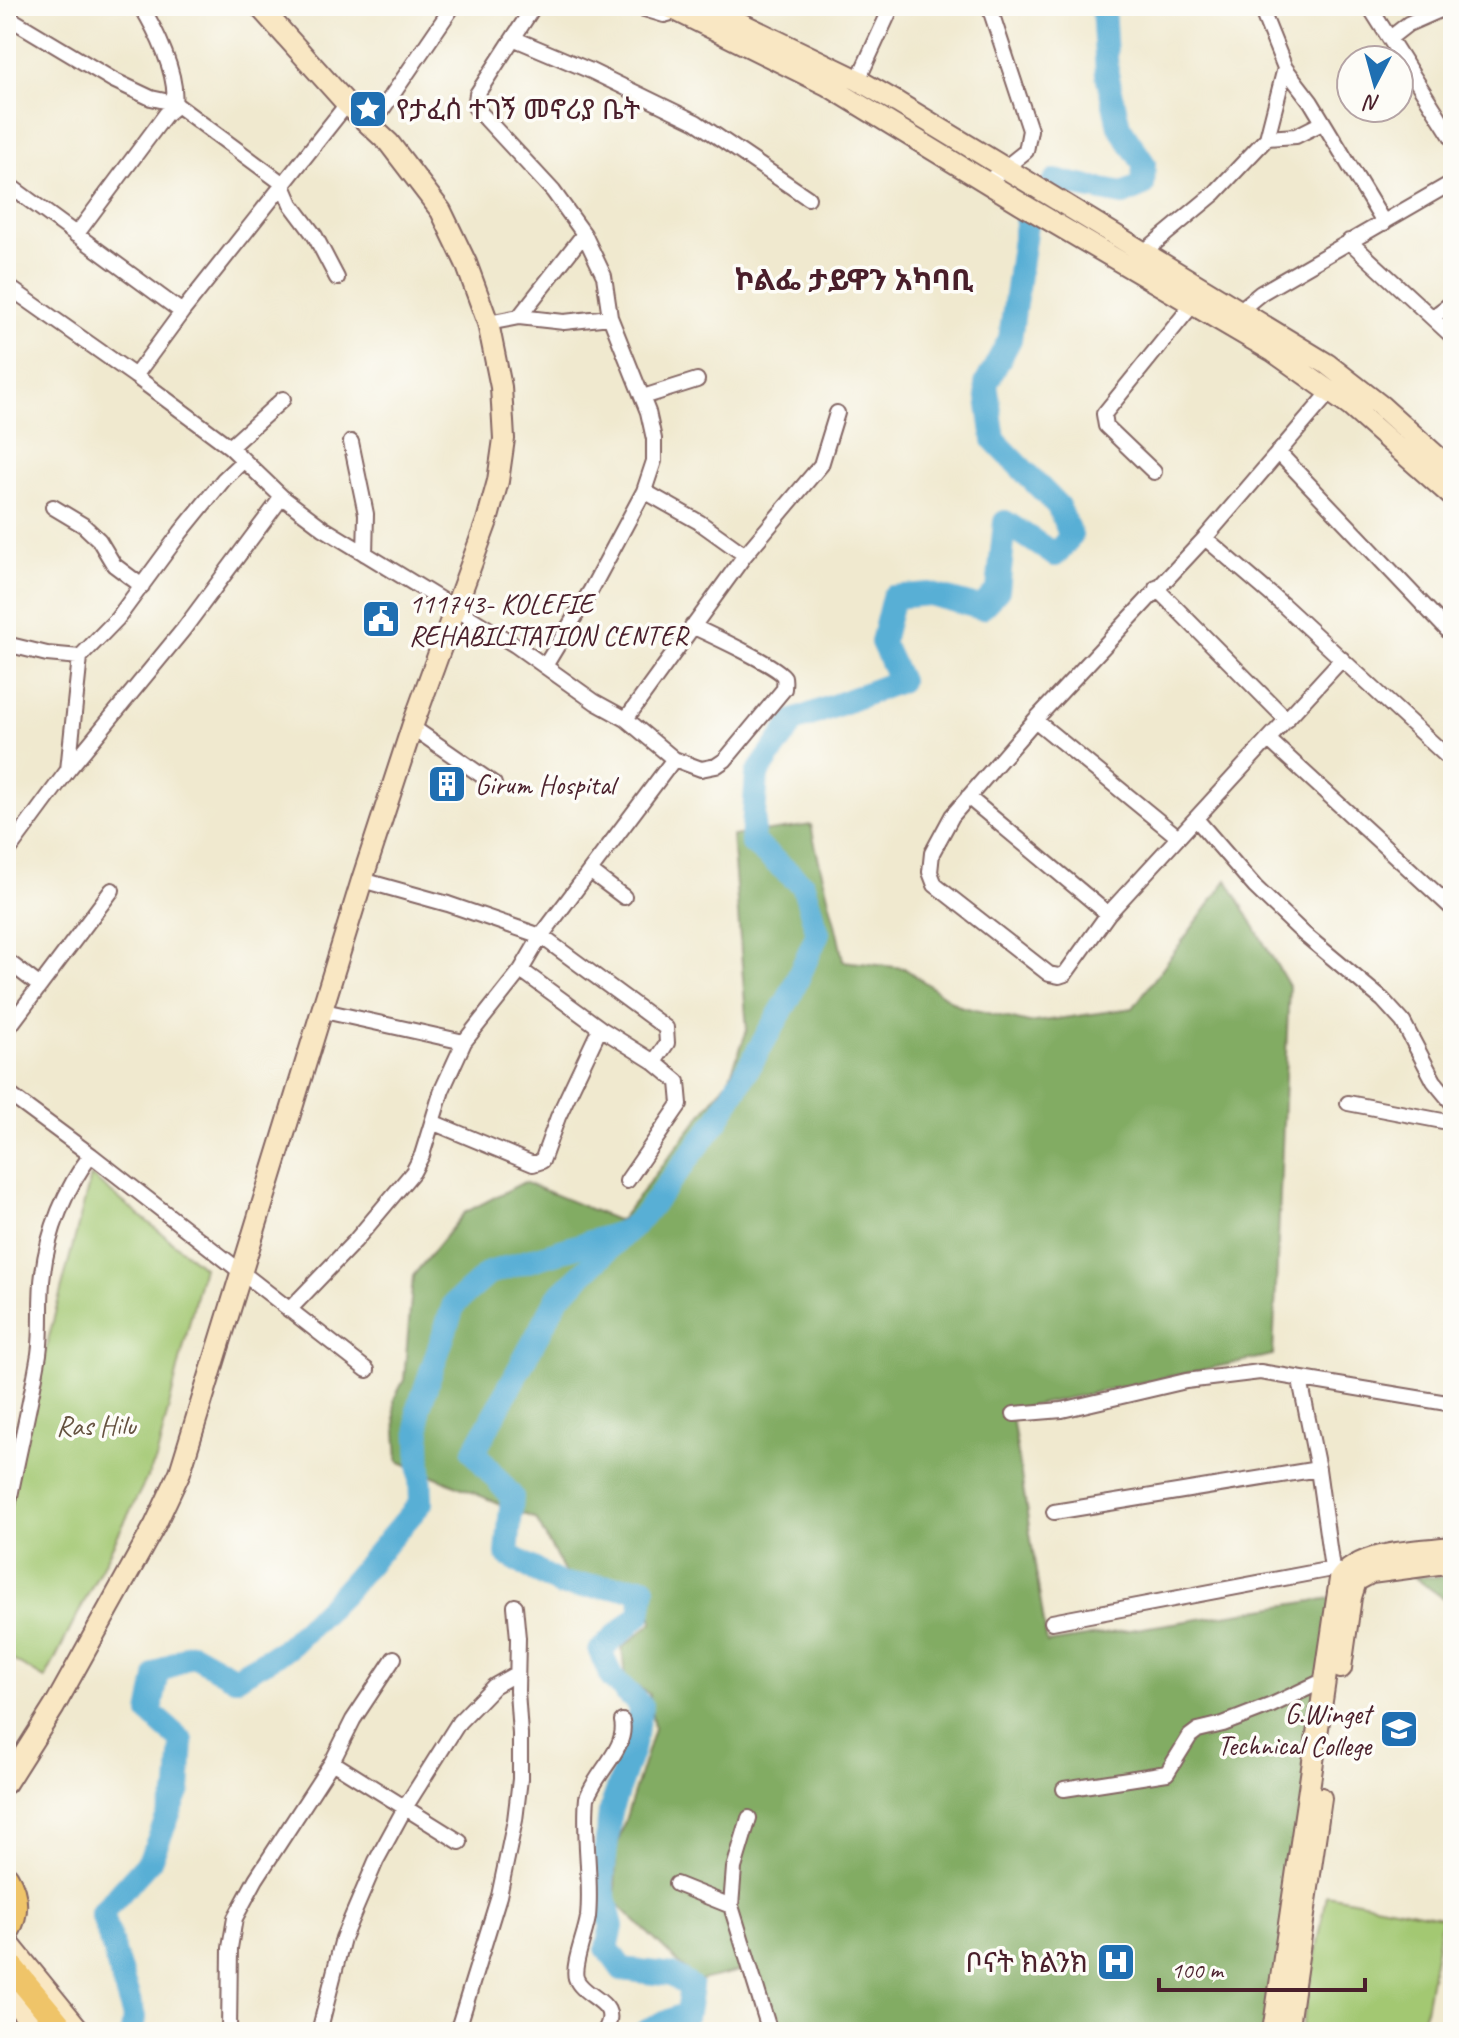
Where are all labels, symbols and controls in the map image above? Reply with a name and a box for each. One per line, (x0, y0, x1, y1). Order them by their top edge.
north arrow (1335, 44, 1415, 124)
place icon: የታፈሰ ተገኝ መኖሪያ ቤት (347, 88, 389, 130)
text: N (1361, 88, 1381, 118)
place label: የታፈሰ ተገኝ መኖሪያ ቤት (396, 92, 641, 127)
district label: ኮልፌ ታይዋን አካባቢ (735, 261, 974, 299)
place label: 111743- KOLEFIE REHABILITATION CENTER (409, 586, 690, 653)
public building icon: 111743- KOLEFIE REHABILITATION CENTER (360, 598, 402, 640)
building icon: Girum Hospital (426, 763, 468, 805)
place label: Girum Hospital (475, 767, 620, 802)
park label: Ras Hilu (56, 1408, 137, 1443)
place label: G.Winget Technical College (1217, 1696, 1375, 1763)
school or university icon: G.Winget Technical College (1378, 1708, 1420, 1750)
hospital icon: ቦናት ክልንክ (1095, 1941, 1137, 1983)
scale bar (1159, 1942, 1365, 1992)
place label: ቦናት ክልንክ (966, 1945, 1088, 1980)
text: 100 m (1171, 1955, 1225, 1985)

